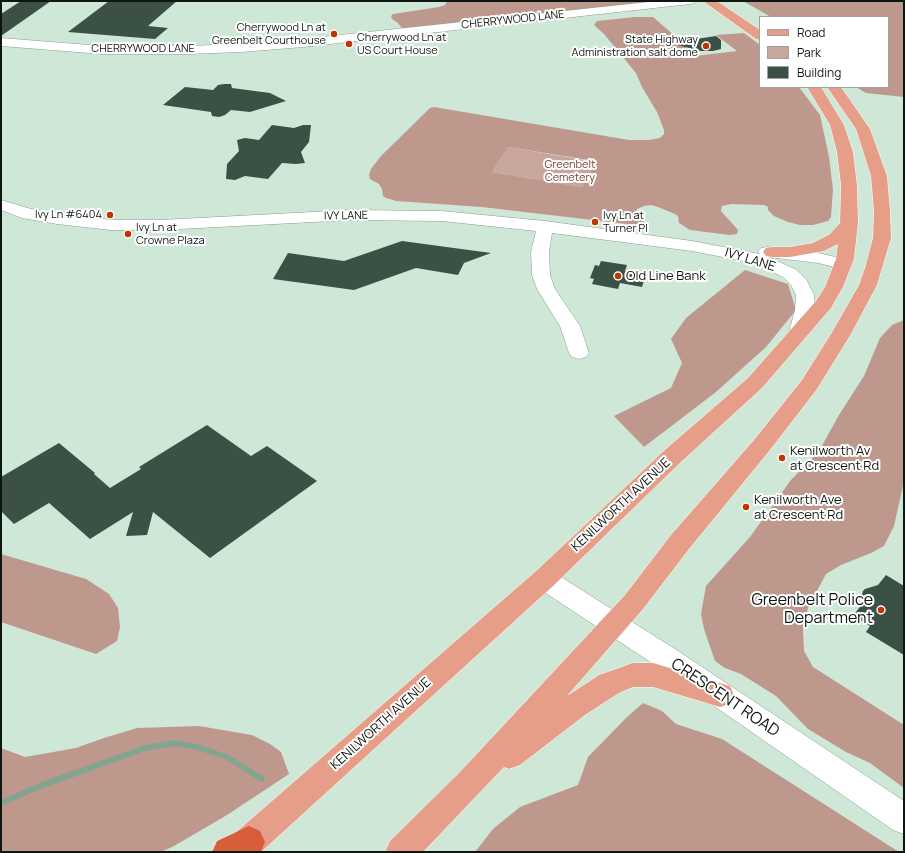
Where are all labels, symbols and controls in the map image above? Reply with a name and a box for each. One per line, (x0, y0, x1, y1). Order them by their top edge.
street label: CHERRYWOOD LANE (461, 8, 565, 32)
legend (759, 16, 889, 88)
place label: Cherrywood Ln at Greenbelt Courthouse (212, 21, 326, 47)
text: Road (797, 24, 825, 41)
marker: Cherrywood Ln at Greenbelt Courthouse (329, 29, 339, 39)
place label: Cherrywood Ln at US Court House (357, 31, 446, 57)
place label: State Highway Administration salt dome (571, 33, 698, 59)
marker: Cherrywood Ln at US Court House (344, 39, 354, 49)
marker: State Highway Administration salt dome (701, 41, 711, 51)
street label: CHERRYWOOD LANE (91, 42, 195, 56)
text: Park (797, 44, 821, 61)
text: Building (797, 64, 841, 81)
park label: Greenbelt Cemetery (545, 158, 595, 184)
place label: Ivy Ln #6404 (35, 208, 102, 222)
street label: IVY LANE (324, 209, 368, 223)
place label: Ivy Ln at Turner Pl (603, 209, 648, 235)
marker: Ivy Ln #6404 (105, 210, 115, 220)
marker: Ivy Ln at Turner Pl (590, 217, 600, 227)
place label: Ivy Ln at Crowne Plaza (136, 221, 205, 247)
marker: Ivy Ln at Crowne Plaza (123, 229, 133, 239)
street label: IVY LANE (723, 245, 777, 275)
place label: Old Line Bank (626, 268, 706, 284)
marker: Old Line Bank (613, 271, 623, 281)
place label: Kenilworth Av at Crescent Rd (790, 443, 879, 474)
marker: Kenilworth Av at Crescent Rd (777, 453, 787, 463)
street label: KENILWORTH AVENUE (568, 455, 674, 555)
place label: Kenilworth Ave at Crescent Rd (754, 492, 843, 523)
marker: Kenilworth Ave at Crescent Rd (741, 502, 751, 512)
place label: Greenbelt Police Department (751, 591, 873, 629)
marker: Greenbelt Police Department (876, 605, 886, 615)
street label: CRESCENT ROAD (667, 655, 783, 741)
street label: KENILWORTH AVENUE (328, 675, 434, 773)

